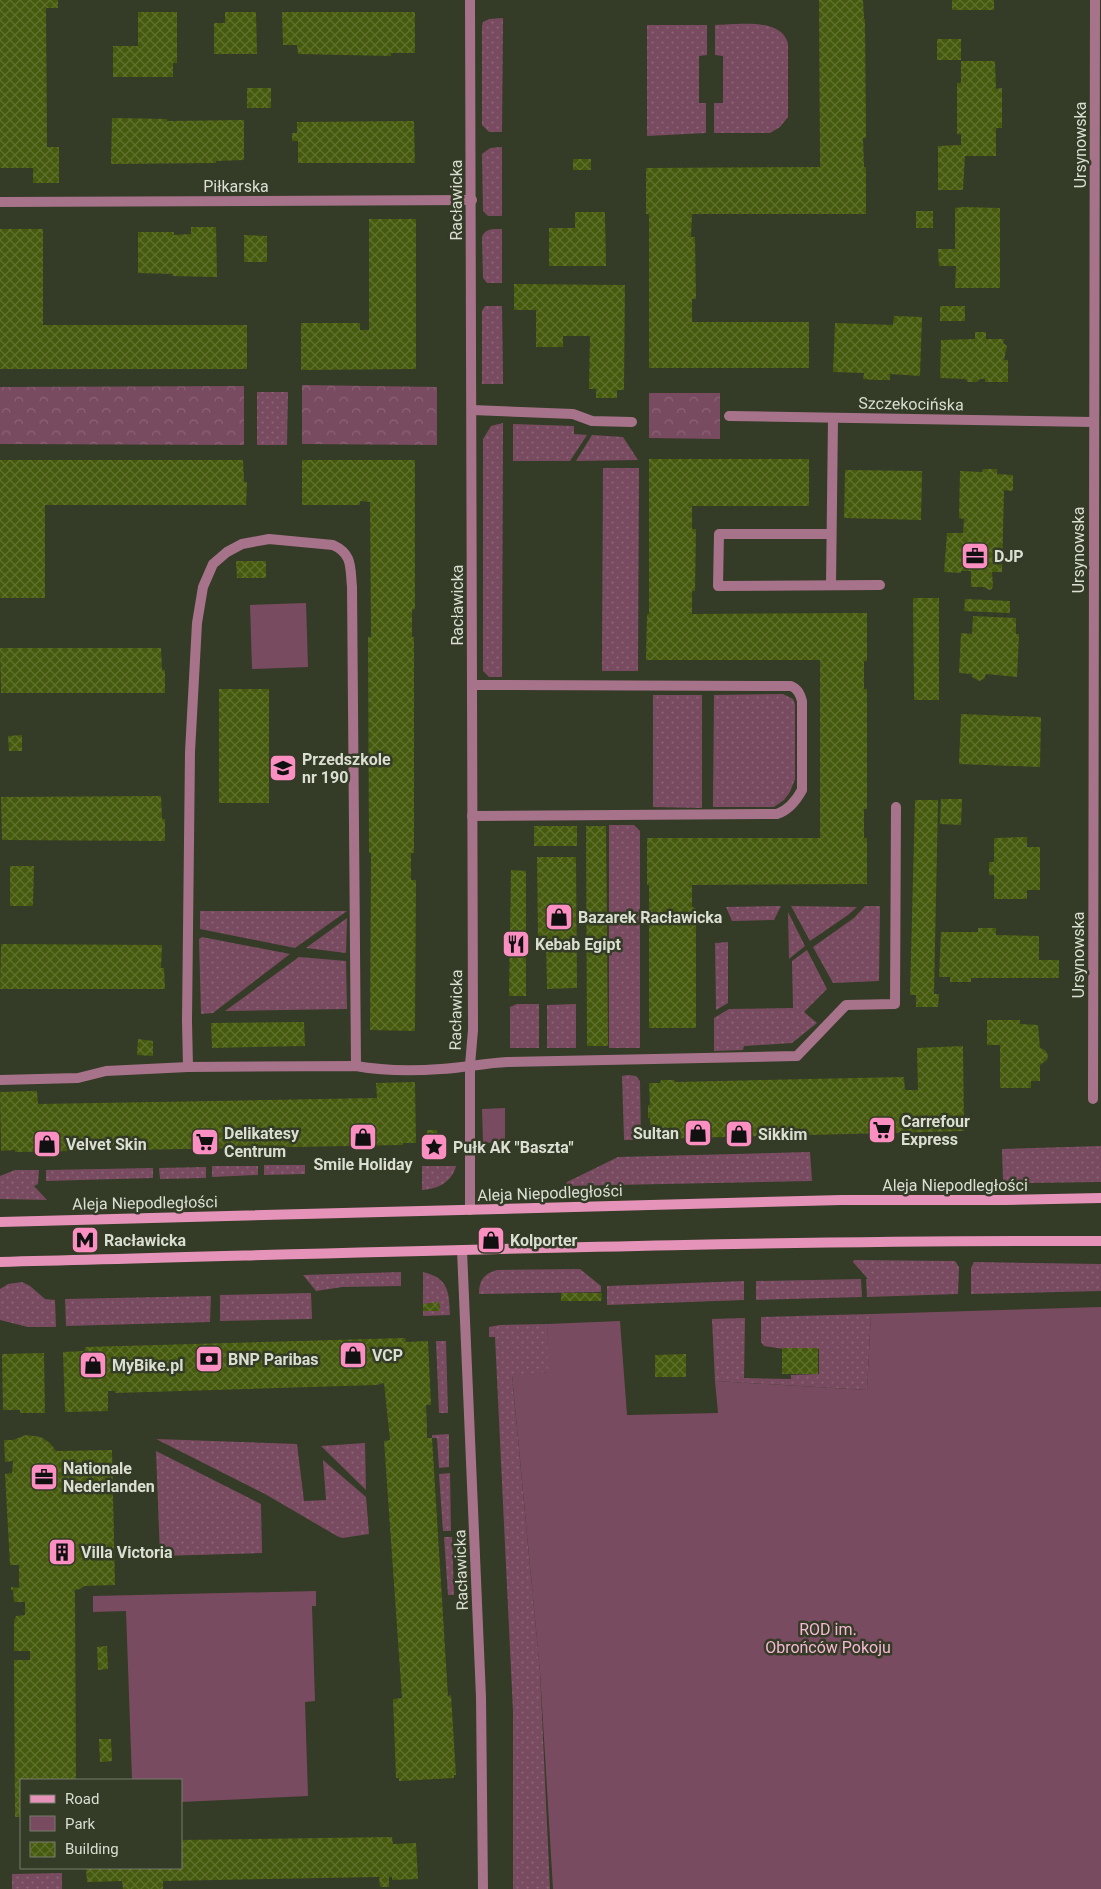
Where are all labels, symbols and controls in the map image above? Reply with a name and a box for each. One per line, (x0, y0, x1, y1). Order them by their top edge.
street label: Ursynowska (1071, 102, 1090, 188)
street label: Racławicka (447, 159, 466, 241)
street label: Piłkarska (203, 177, 269, 196)
street label: Szczekocińska (858, 394, 964, 414)
street label: Ursynowska (1069, 507, 1088, 593)
office icon: DJP (960, 541, 990, 571)
place label: DJP (994, 547, 1024, 566)
street label: Racławicka (448, 564, 467, 646)
place label: Przedszkole nr 190 (302, 750, 391, 787)
school or university icon: Przedszkole nr 190 (268, 753, 298, 783)
shop icon: Bazarek Racławicka (544, 902, 574, 932)
place label: Bazarek Racławicka (578, 908, 723, 927)
street label: Ursynowska (1069, 912, 1088, 998)
restaurant icon: Kebab Egipt (501, 929, 531, 959)
place label: Kebab Egipt (535, 935, 621, 954)
street label: Racławicka (446, 969, 466, 1051)
place label: Carrefour Express (901, 1112, 970, 1149)
supermarket icon: Carrefour Express (867, 1115, 897, 1145)
shop icon: Sultan (683, 1118, 713, 1148)
shop icon: Sikkim (724, 1119, 754, 1149)
shop icon: Smile Holiday (348, 1122, 378, 1152)
place label: Delikatesy Centrum (224, 1124, 300, 1161)
place label: Sultan (633, 1124, 679, 1143)
place label: Sikkim (758, 1125, 807, 1144)
supermarket icon: Delikatesy Centrum (190, 1127, 220, 1157)
shop icon: Velvet Skin (32, 1129, 62, 1159)
place icon: Pułk AK "Baszta" (419, 1132, 449, 1162)
place label: Velvet Skin (66, 1135, 147, 1154)
place label: Pułk AK "Baszta" (453, 1138, 574, 1157)
place label: Smile Holiday (313, 1155, 413, 1174)
street label: Aleja Niepodległości (882, 1176, 1028, 1195)
street label: Aleja Niepodległości (477, 1181, 623, 1205)
street label: Aleja Niepodległości (72, 1192, 218, 1214)
metro station icon: Racławicka (70, 1225, 100, 1255)
shop icon: Kolporter (476, 1225, 506, 1255)
place label: Racławicka (104, 1231, 186, 1250)
place label: Kolporter (510, 1231, 578, 1250)
shop icon: VCP (338, 1340, 368, 1370)
bank icon: BNP Paribas (194, 1344, 224, 1374)
place label: VCP (372, 1346, 403, 1365)
shop icon: MyBike.pl (78, 1350, 108, 1380)
place label: BNP Paribas (228, 1350, 318, 1369)
place label: MyBike.pl (112, 1356, 183, 1375)
place label: Nationale Nederlanden (63, 1459, 155, 1496)
office icon: Nationale Nederlanden (29, 1462, 59, 1492)
street label: Racławicka (450, 1529, 472, 1611)
building icon: Villa Victoria (47, 1537, 77, 1567)
place label: Villa Victoria (81, 1543, 173, 1562)
park label: ROD im. Obrońców Pokoju (765, 1620, 891, 1657)
legend (20, 1779, 182, 1869)
text: Road (65, 1790, 99, 1808)
text: Park (65, 1815, 96, 1833)
text: Building (65, 1840, 119, 1858)

